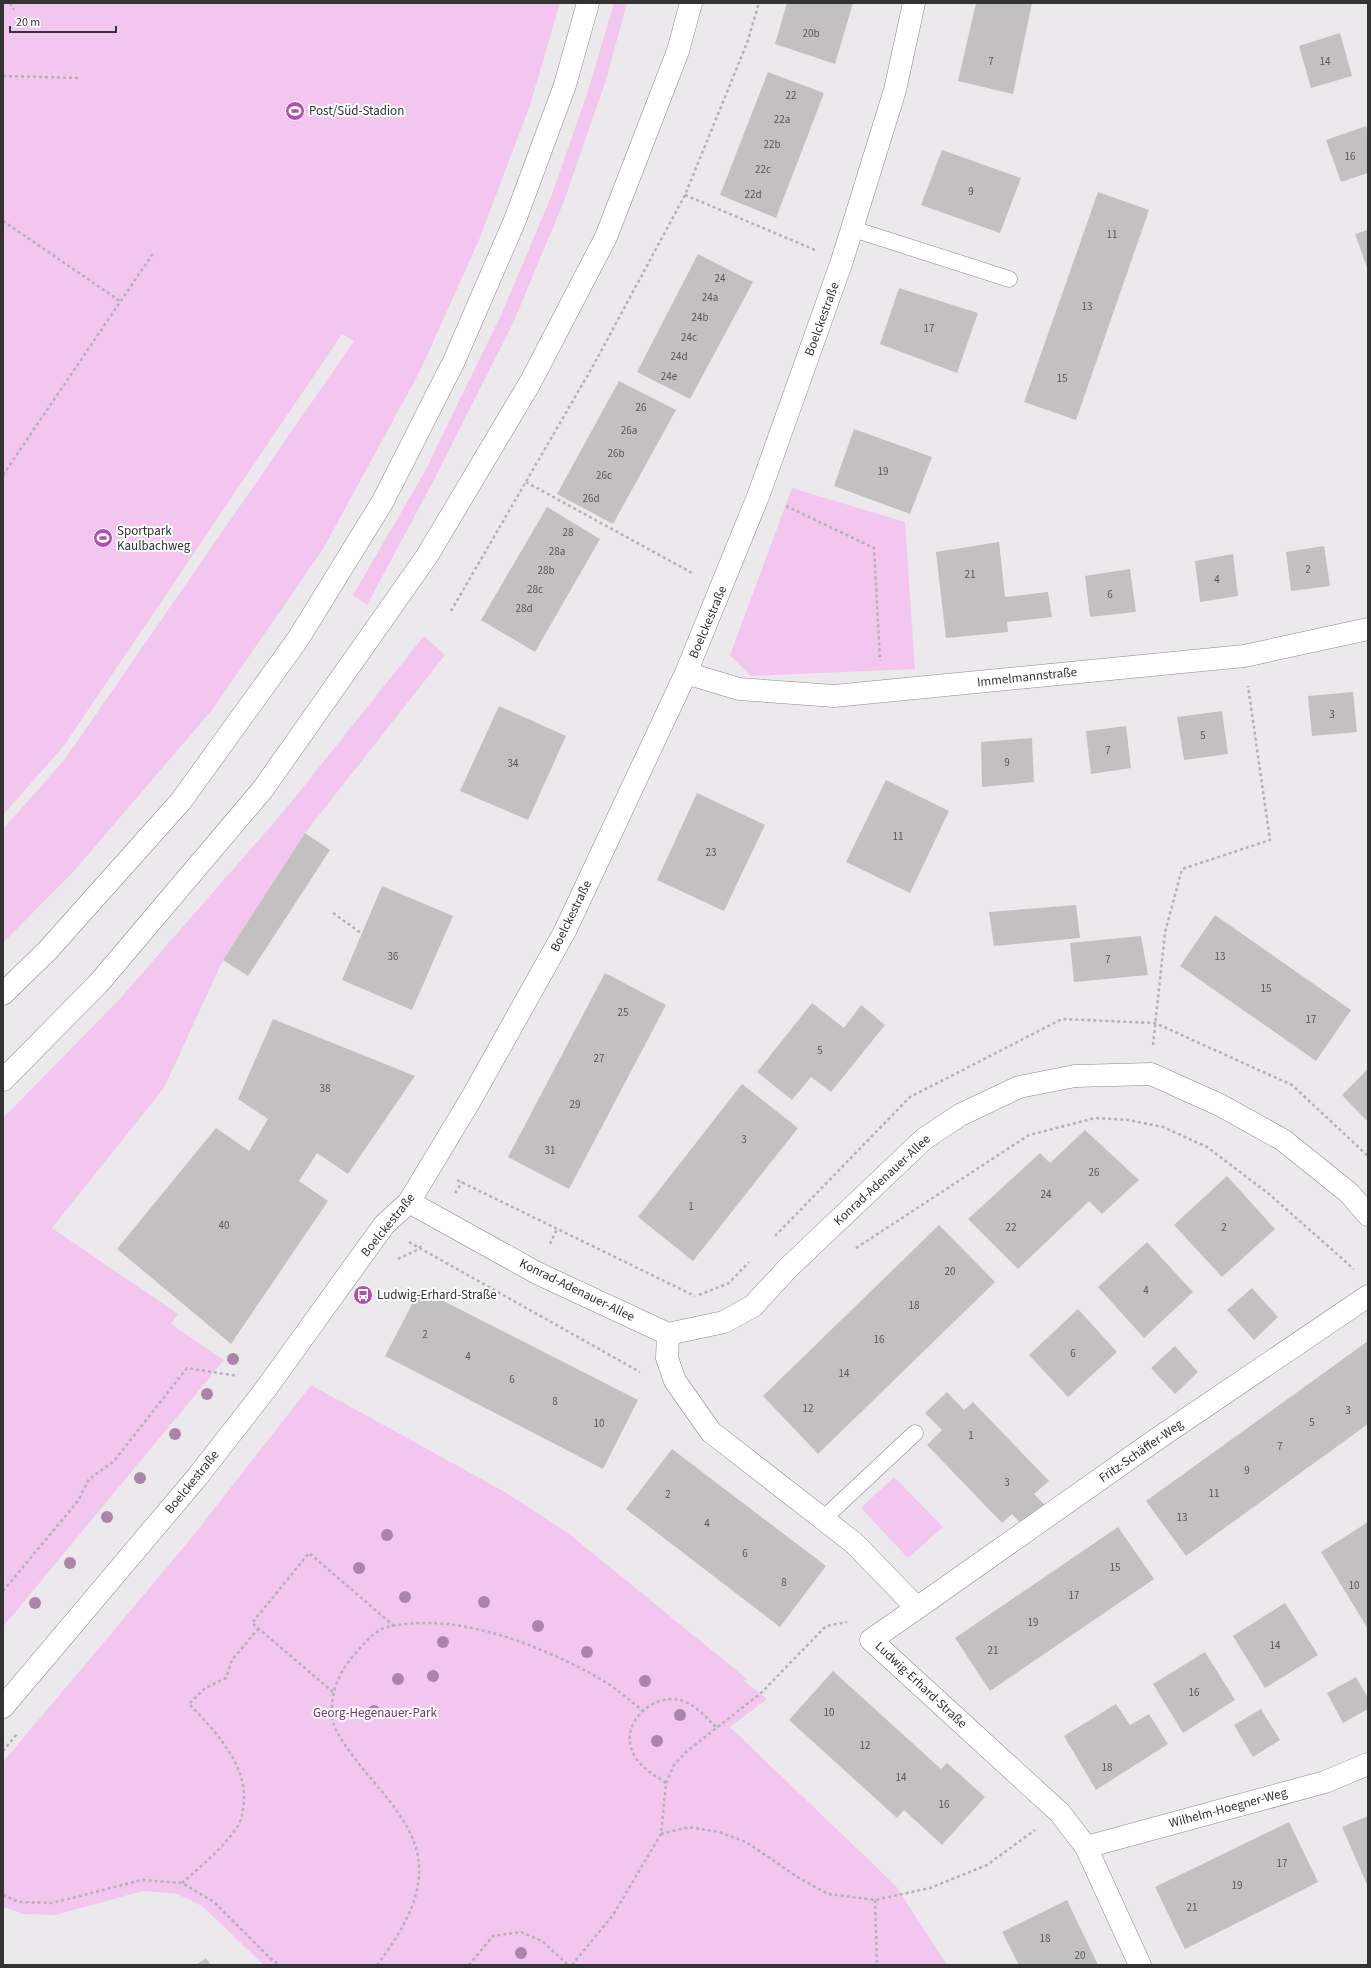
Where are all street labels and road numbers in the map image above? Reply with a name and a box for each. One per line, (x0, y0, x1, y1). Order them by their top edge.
street label: Boelckestraße (800, 280, 844, 358)
street label: Boelckestraße (685, 583, 731, 661)
street label: Immelmannstraße (976, 663, 1078, 691)
street label: Boelckestraße (546, 877, 596, 955)
street label: Konrad-Adenauer-Allee (830, 1130, 934, 1230)
street label: Boelckestraße (357, 1189, 419, 1261)
street label: Konrad-Adenauer-Allee (516, 1254, 638, 1326)
street label: Fritz-Schäffer-Weg (1095, 1415, 1187, 1487)
street label: Boelckestraße (161, 1446, 223, 1518)
street label: Ludwig-Erhard-Straße (871, 1638, 971, 1732)
street label: Wilhelm-Hoegner-Weg (1167, 1783, 1289, 1832)

